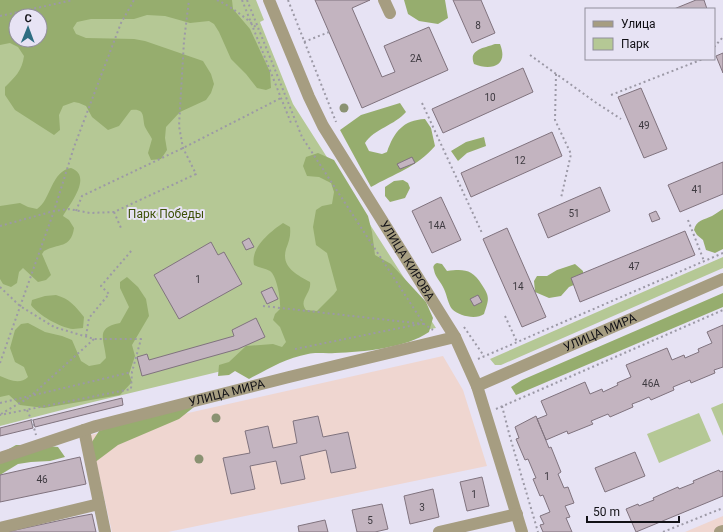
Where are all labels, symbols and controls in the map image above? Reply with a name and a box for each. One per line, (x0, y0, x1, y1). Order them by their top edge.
north arrow (8, 8, 48, 48)
legend (585, 8, 715, 60)
text: С (24, 12, 32, 25)
text: Улица (621, 17, 656, 31)
house number: 8 (475, 20, 481, 31)
text: Парк (621, 37, 650, 51)
house number: 2А (410, 53, 423, 64)
house number: 10 (484, 92, 496, 103)
house number: 49 (638, 120, 650, 131)
house number: 12 (514, 155, 526, 166)
house number: 41 (691, 184, 703, 195)
park label: Парк Победы (128, 207, 204, 221)
house number: 51 (568, 208, 580, 219)
street label: УЛИЦА КИРОВА (377, 218, 438, 303)
house number: 14А (428, 220, 446, 231)
house number: 47 (628, 261, 640, 272)
house number: 1 (195, 274, 201, 285)
house number: 14 (512, 281, 524, 292)
street label: УЛИЦА МИРА (561, 311, 638, 354)
street label: УЛИЦА МИРА (187, 376, 266, 409)
house number: 46А (642, 378, 660, 389)
house number: 1 (544, 471, 550, 482)
house number: 46 (36, 474, 48, 485)
house number: 1 (471, 489, 477, 500)
scale bar (587, 498, 679, 524)
house number: 3 (419, 502, 425, 513)
text: 50 m (593, 505, 620, 519)
house number: 5 (367, 515, 373, 526)

